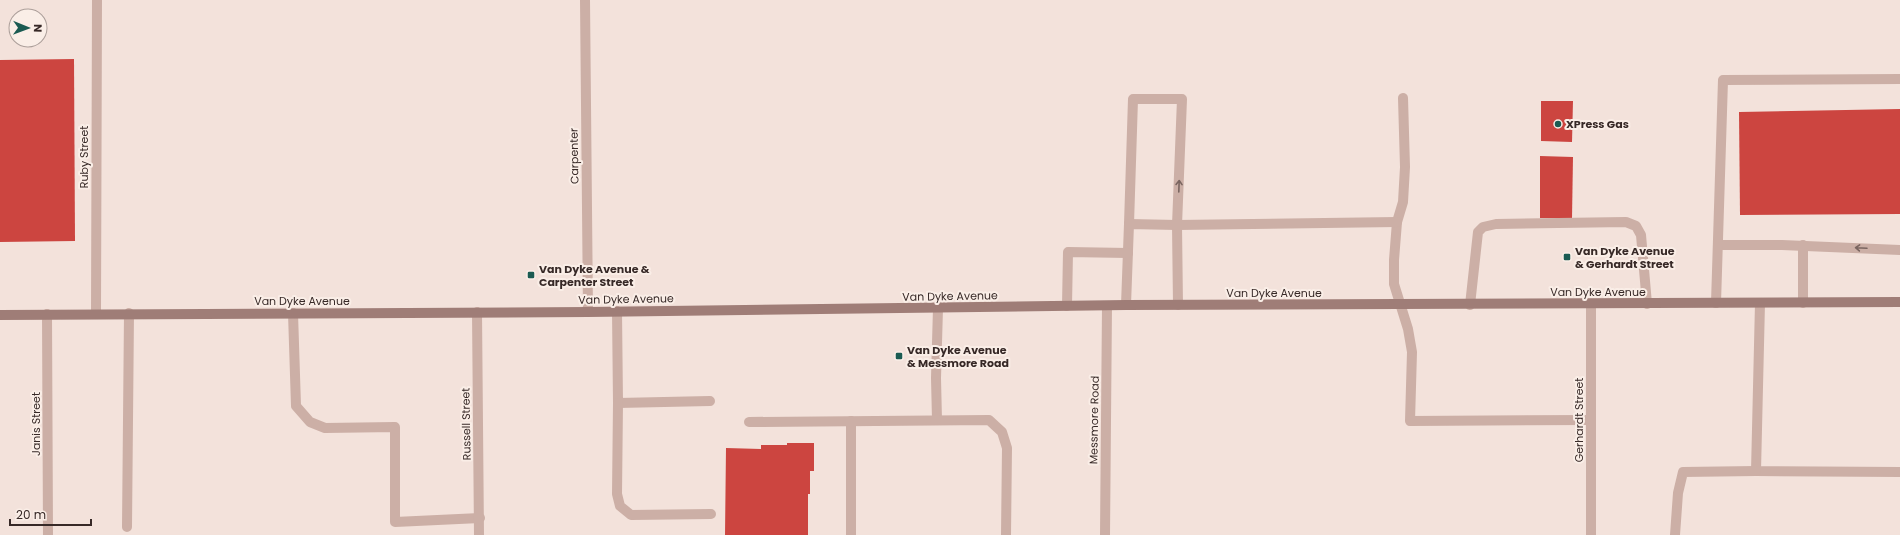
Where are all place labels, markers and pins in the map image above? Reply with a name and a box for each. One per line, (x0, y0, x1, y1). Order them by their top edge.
place label: XPress Gas (1566, 116, 1629, 132)
marker: XPress Gas (1553, 119, 1563, 129)
place label: Van Dyke Avenue & Gerhardt Street (1575, 243, 1675, 272)
marker: Van Dyke Avenue & Gerhardt Street (1562, 252, 1572, 262)
place label: Van Dyke Avenue & Carpenter Street (539, 261, 650, 290)
marker: Van Dyke Avenue & Carpenter Street (526, 270, 536, 280)
place label: Van Dyke Avenue & Messmore Road (907, 342, 1009, 371)
marker: Van Dyke Avenue & Messmore Road (894, 351, 904, 361)

